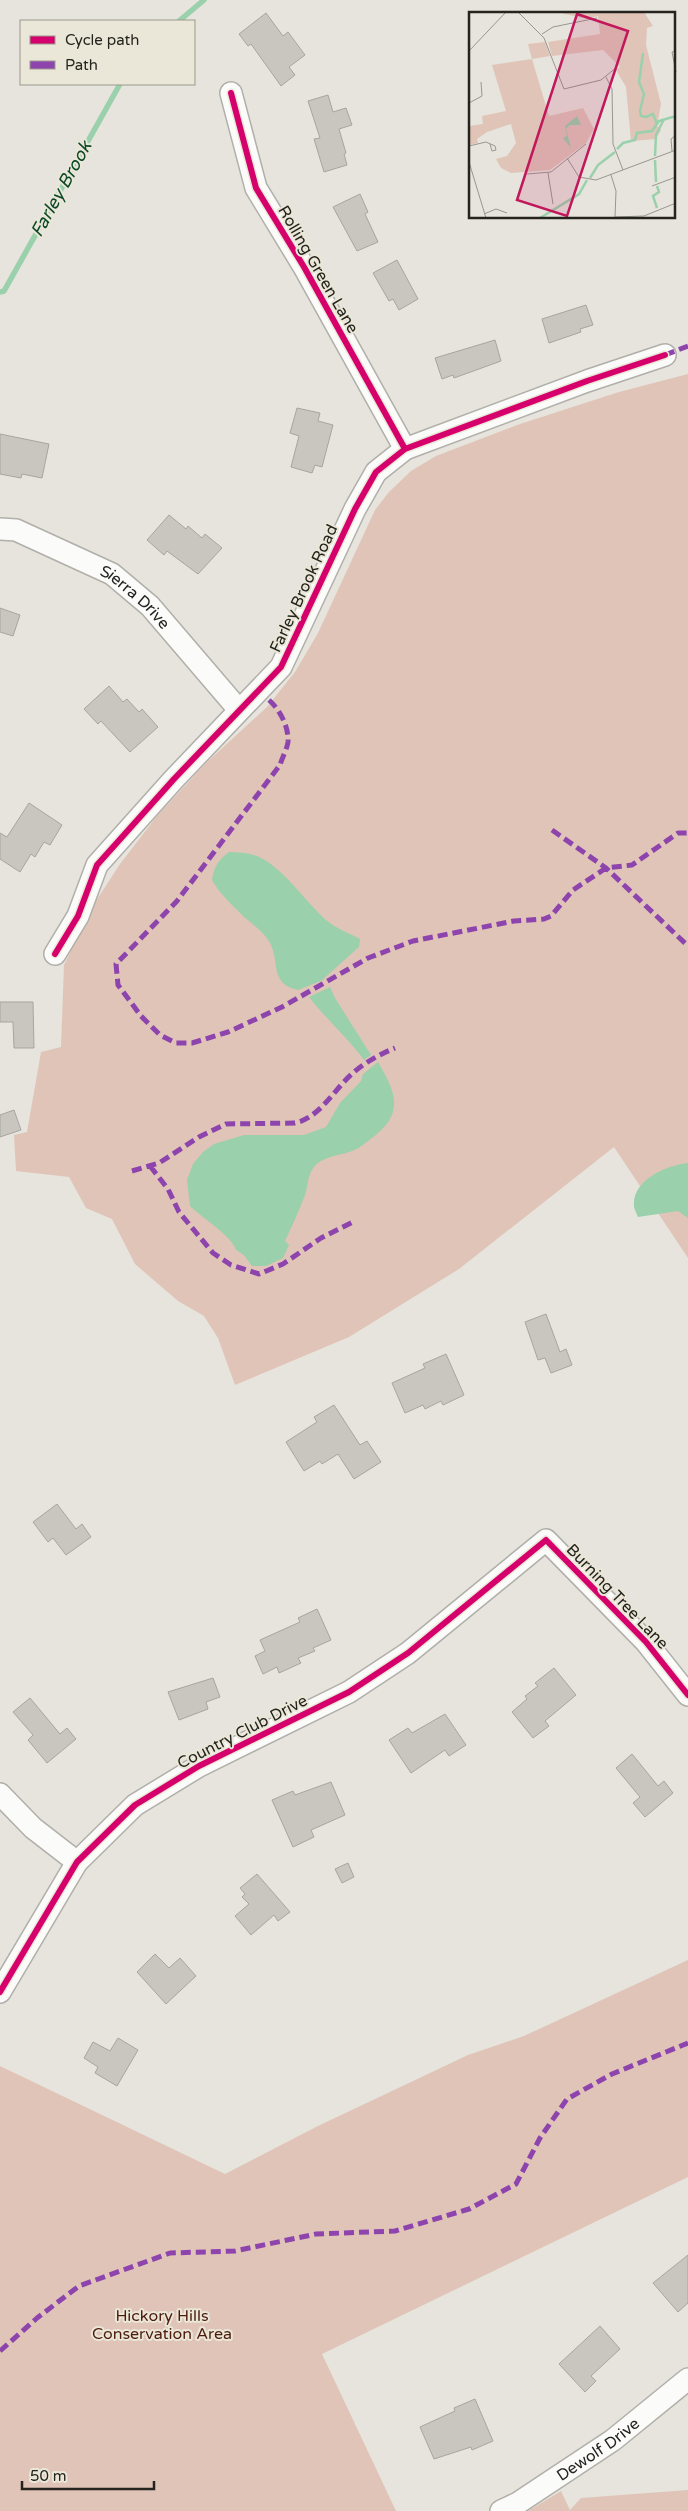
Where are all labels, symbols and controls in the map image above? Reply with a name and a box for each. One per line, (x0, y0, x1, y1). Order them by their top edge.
inset map (469, 12, 676, 219)
legend (20, 20, 195, 85)
text: Cycle path (65, 31, 139, 49)
text: Path (65, 56, 98, 74)
water label: Farley Brook (26, 136, 97, 241)
street label: Rolling Green Lane (273, 202, 363, 337)
street label: Farley Brook Road (266, 521, 342, 656)
street label: Sierra Drive (97, 561, 174, 633)
street label: Burning Tree Lane (562, 1540, 673, 1653)
street label: Country Club Drive (174, 1690, 311, 1773)
park label: Hickory Hills Conservation Area (92, 2306, 232, 2344)
street label: Dewolf Drive (553, 2414, 644, 2486)
scale bar (22, 2458, 155, 2490)
text: 50 m (30, 2467, 67, 2485)

